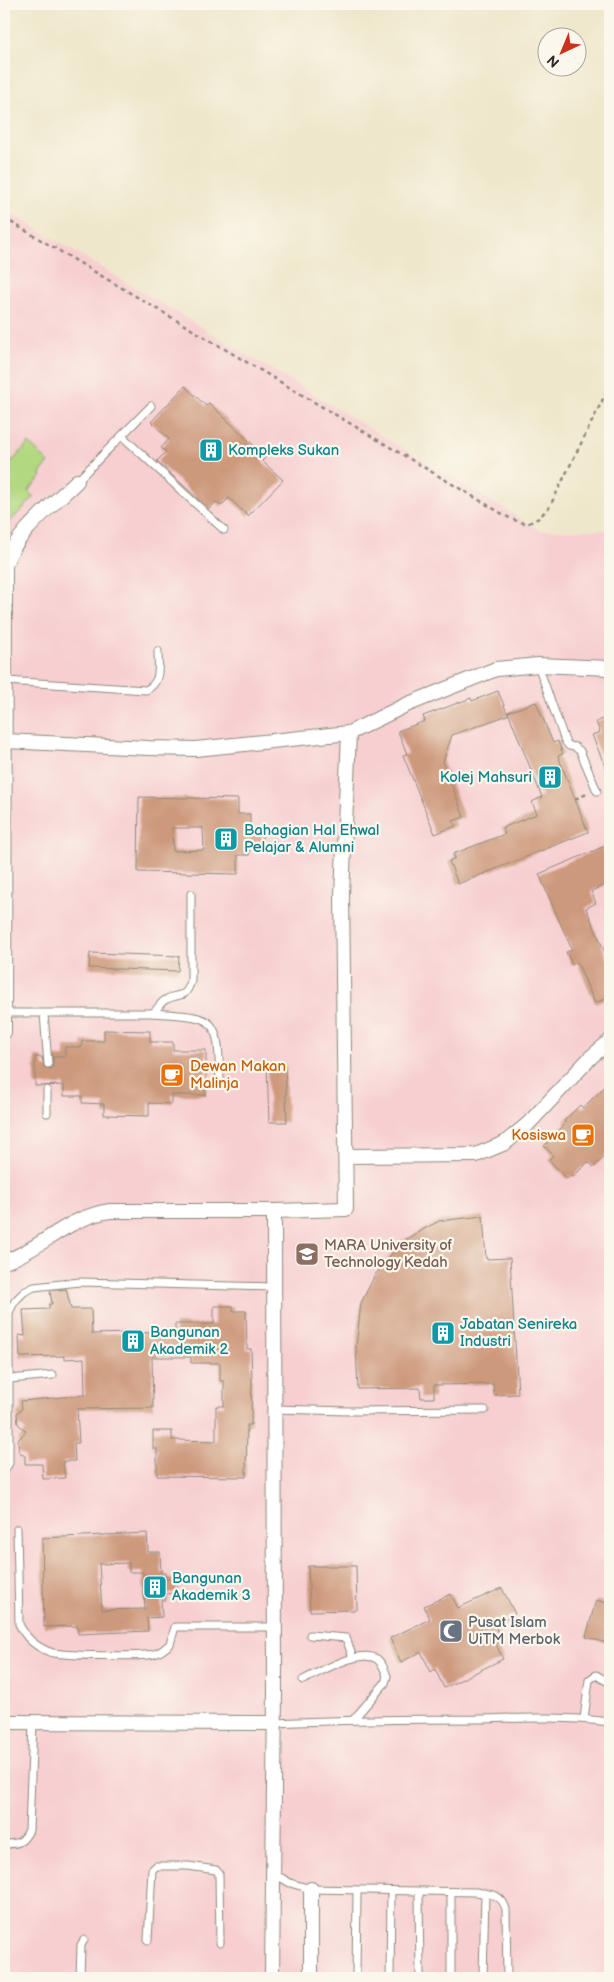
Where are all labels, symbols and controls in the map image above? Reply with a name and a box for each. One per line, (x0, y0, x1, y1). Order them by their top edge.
north arrow (536, 28, 586, 78)
text: N (544, 51, 563, 71)
building icon: Kompleks Sukan (198, 437, 224, 463)
place label: Kompleks Sukan (228, 441, 339, 460)
building icon: Kolej Mahsuri (537, 764, 563, 790)
place label: Kolej Mahsuri (440, 768, 532, 787)
place label: Bahagian Hal Ehwal Pelajar & Alumni (244, 821, 379, 857)
building icon: Bahagian Hal Ehwal Pelajar & Alumni (213, 826, 239, 852)
place label: Dewan Makan Malinja (190, 1057, 286, 1093)
cafe icon: Dewan Makan Malinja (159, 1062, 185, 1088)
cafe icon: Kosiswa (570, 1122, 596, 1148)
place label: Kosiswa (511, 1126, 566, 1145)
place label: MARA University of Technology Kedah (324, 1236, 453, 1272)
school or university icon: MARA University of Technology Kedah (294, 1241, 320, 1267)
place label: Jabatan Senireka Industri (460, 1315, 577, 1351)
building icon: Jabatan Senireka Industri (430, 1320, 456, 1346)
place label: Bangunan Akademik 2 (150, 1323, 229, 1359)
building icon: Bangunan Akademik 2 (120, 1328, 146, 1354)
place label: Bangunan Akademik 3 (172, 1569, 251, 1605)
building icon: Bangunan Akademik 3 (142, 1574, 168, 1600)
place label: Pusat Islam UiTM Merbok (468, 1613, 561, 1649)
mosque icon: Pusat Islam UiTM Merbok (438, 1618, 464, 1644)

